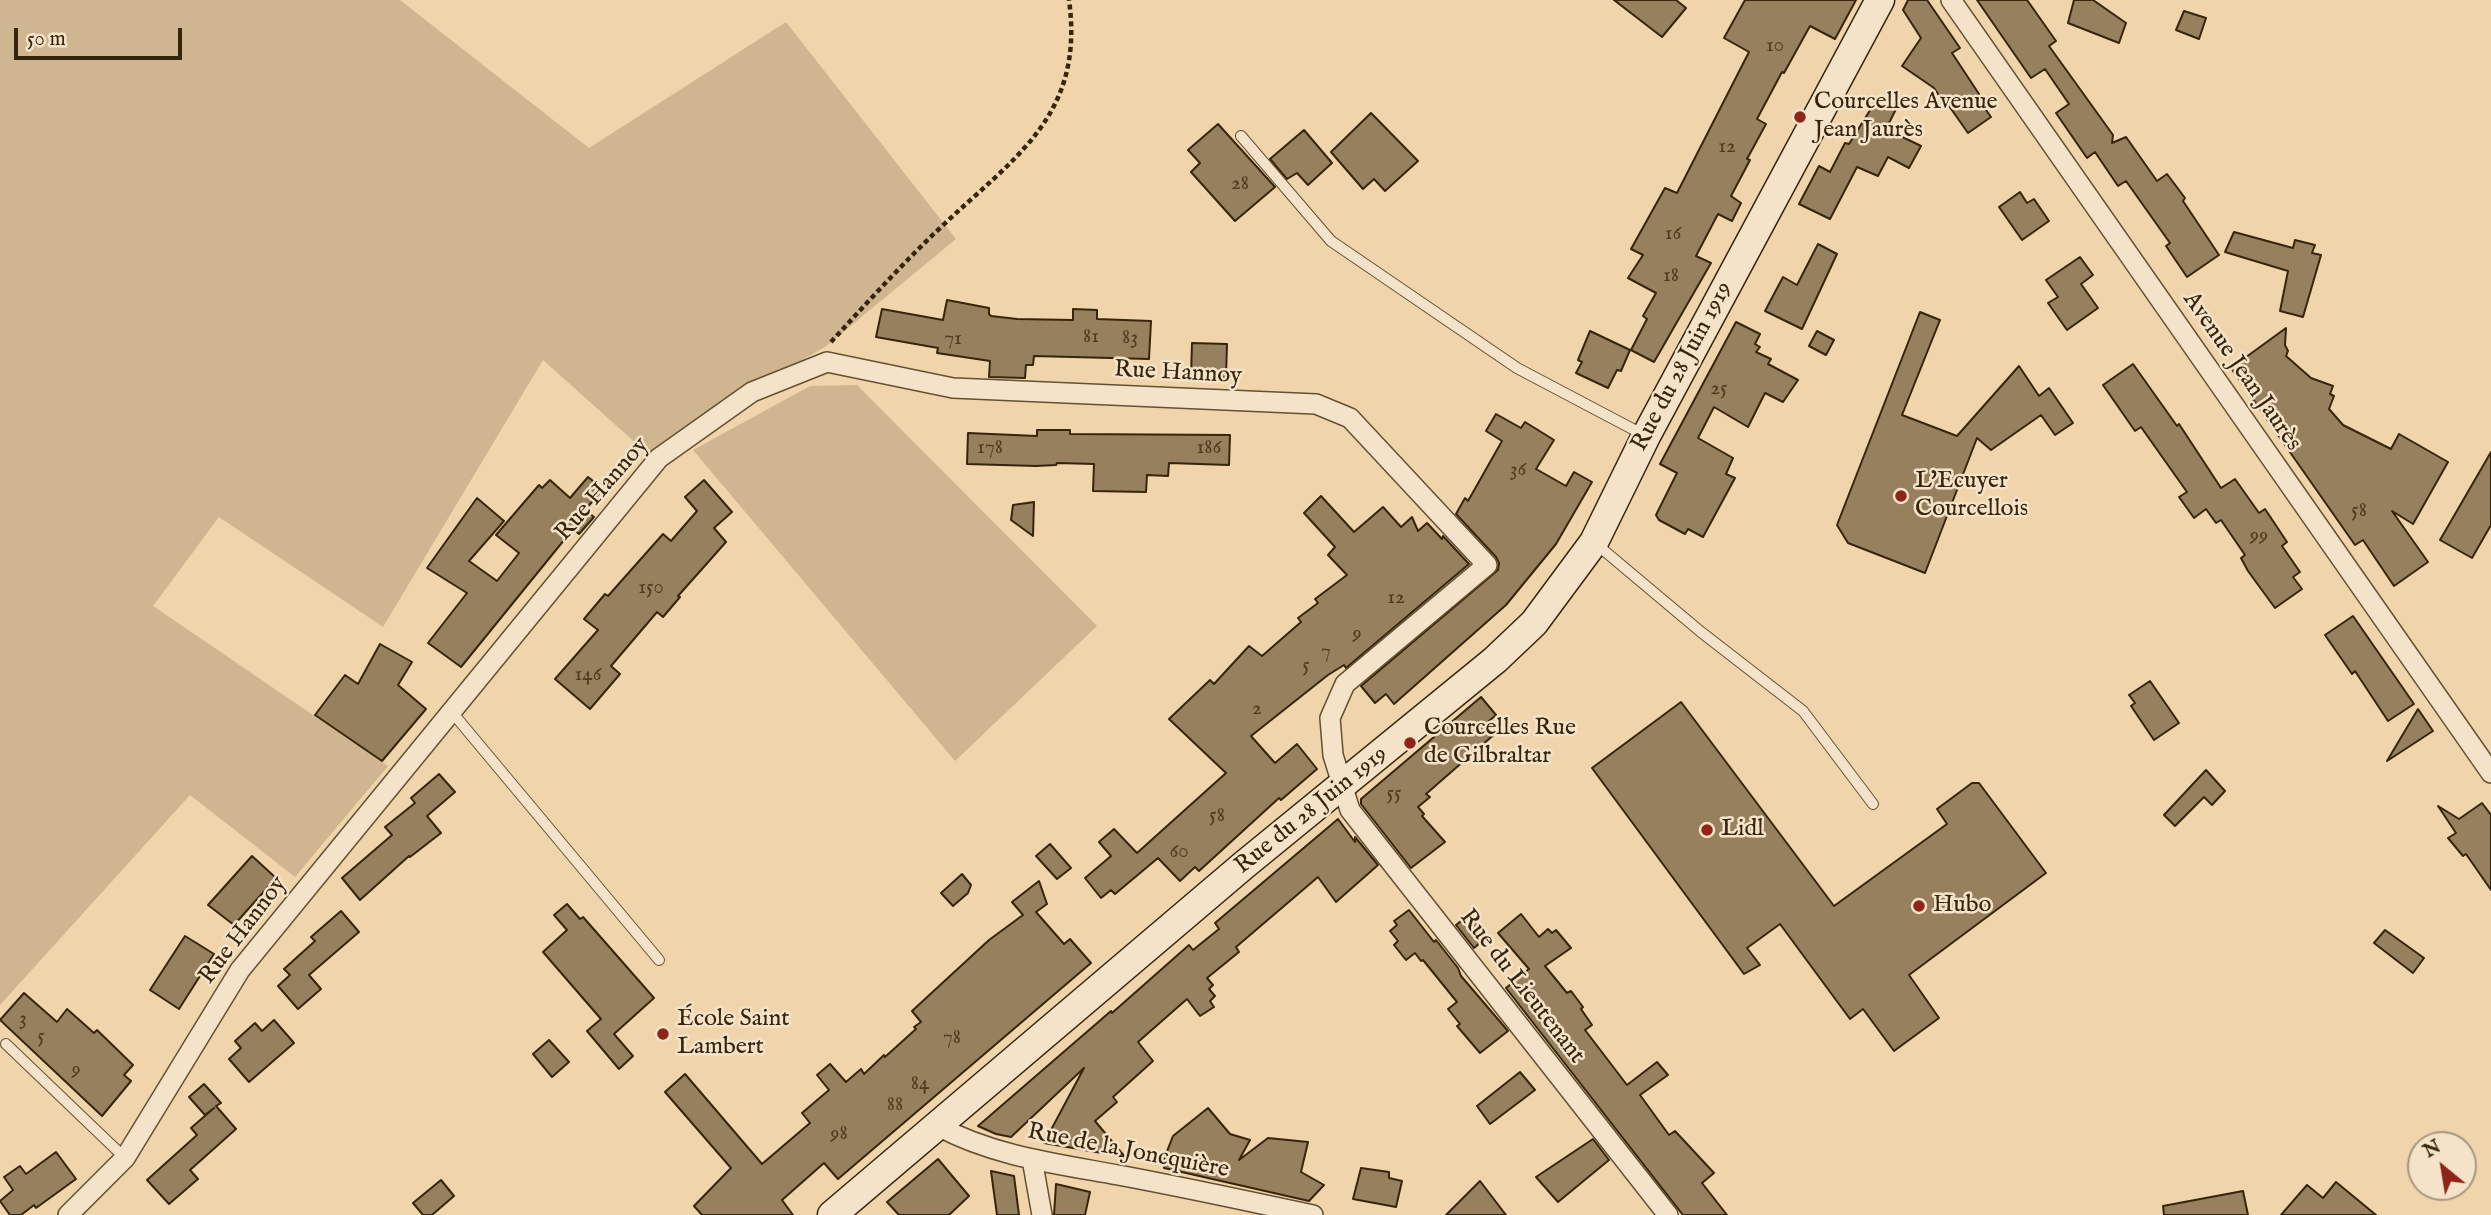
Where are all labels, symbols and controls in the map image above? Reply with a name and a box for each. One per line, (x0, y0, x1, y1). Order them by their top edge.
scale bar (18, 14, 186, 58)
text: 50 m (27, 26, 66, 53)
house number: 10 (1766, 34, 1784, 60)
place label: Courcelles Avenue Jean Jaurès (1814, 89, 1998, 145)
marker: Courcelles Avenue Jean Jaurès (1792, 109, 1808, 125)
house number: 12 (1718, 135, 1736, 161)
house number: 28 (1231, 172, 1249, 198)
house number: 16 (1665, 222, 1681, 248)
house number: 18 (1663, 264, 1679, 290)
street label: Rue du 28 Juin 1919 (1626, 277, 1740, 457)
street label: Avenue Jean Jaurès (2175, 287, 2307, 457)
house number: 81 (1083, 325, 1099, 351)
house number: 83 (1122, 326, 1138, 352)
house number: 71 (944, 327, 962, 353)
street label: Rue Hannoy (1113, 356, 1243, 392)
house number: 25 (1710, 377, 1728, 403)
street label: Rue Hannoy (550, 432, 656, 548)
house number: 178 (977, 436, 1003, 462)
house number: 186 (1197, 436, 1221, 462)
house number: 36 (1510, 458, 1526, 484)
place label: L'Ecuyer Courcellois (1915, 468, 2028, 524)
marker: L'Ecuyer Courcellois (1893, 488, 1909, 504)
house number: 58 (2351, 499, 2367, 525)
house number: 99 (2250, 524, 2268, 550)
house number: 150 (638, 576, 664, 602)
house number: 12 (1387, 586, 1405, 612)
house number: 9 (1352, 622, 1362, 648)
house number: 7 (1321, 640, 1331, 666)
house number: 5 (1302, 654, 1310, 680)
house number: 146 (575, 663, 601, 689)
house number: 2 (1252, 697, 1262, 723)
place label: Courcelles Rue de Gilbraltar (1424, 715, 1576, 771)
marker: Courcelles Rue de Gilbraltar (1402, 735, 1418, 751)
street label: Rue du 28 Juin 1919 (1230, 741, 1394, 881)
house number: 55 (1386, 782, 1402, 808)
house number: 58 (1209, 804, 1225, 830)
place label: Lidl (1721, 816, 1764, 844)
marker: Lidl (1699, 822, 1715, 838)
house number: 60 (1169, 840, 1189, 866)
street label: Rue Hannoy (194, 871, 294, 991)
place label: Hubo (1933, 892, 1992, 920)
marker: Hubo (1911, 898, 1927, 914)
street label: Rue du Lieutenant (1452, 904, 1590, 1070)
place label: École Saint Lambert (677, 1006, 790, 1062)
house number: 3 (19, 1007, 27, 1033)
house number: 5 (37, 1025, 45, 1051)
marker: École Saint Lambert (655, 1026, 671, 1042)
house number: 78 (943, 1026, 961, 1052)
house number: 9 (71, 1058, 81, 1084)
house number: 84 (911, 1072, 929, 1098)
house number: 88 (887, 1093, 903, 1119)
street label: Rue de la Joncquière (1025, 1118, 1231, 1186)
house number: 98 (830, 1122, 848, 1148)
north arrow (2407, 1131, 2477, 1201)
text: N (2419, 1135, 2446, 1164)

